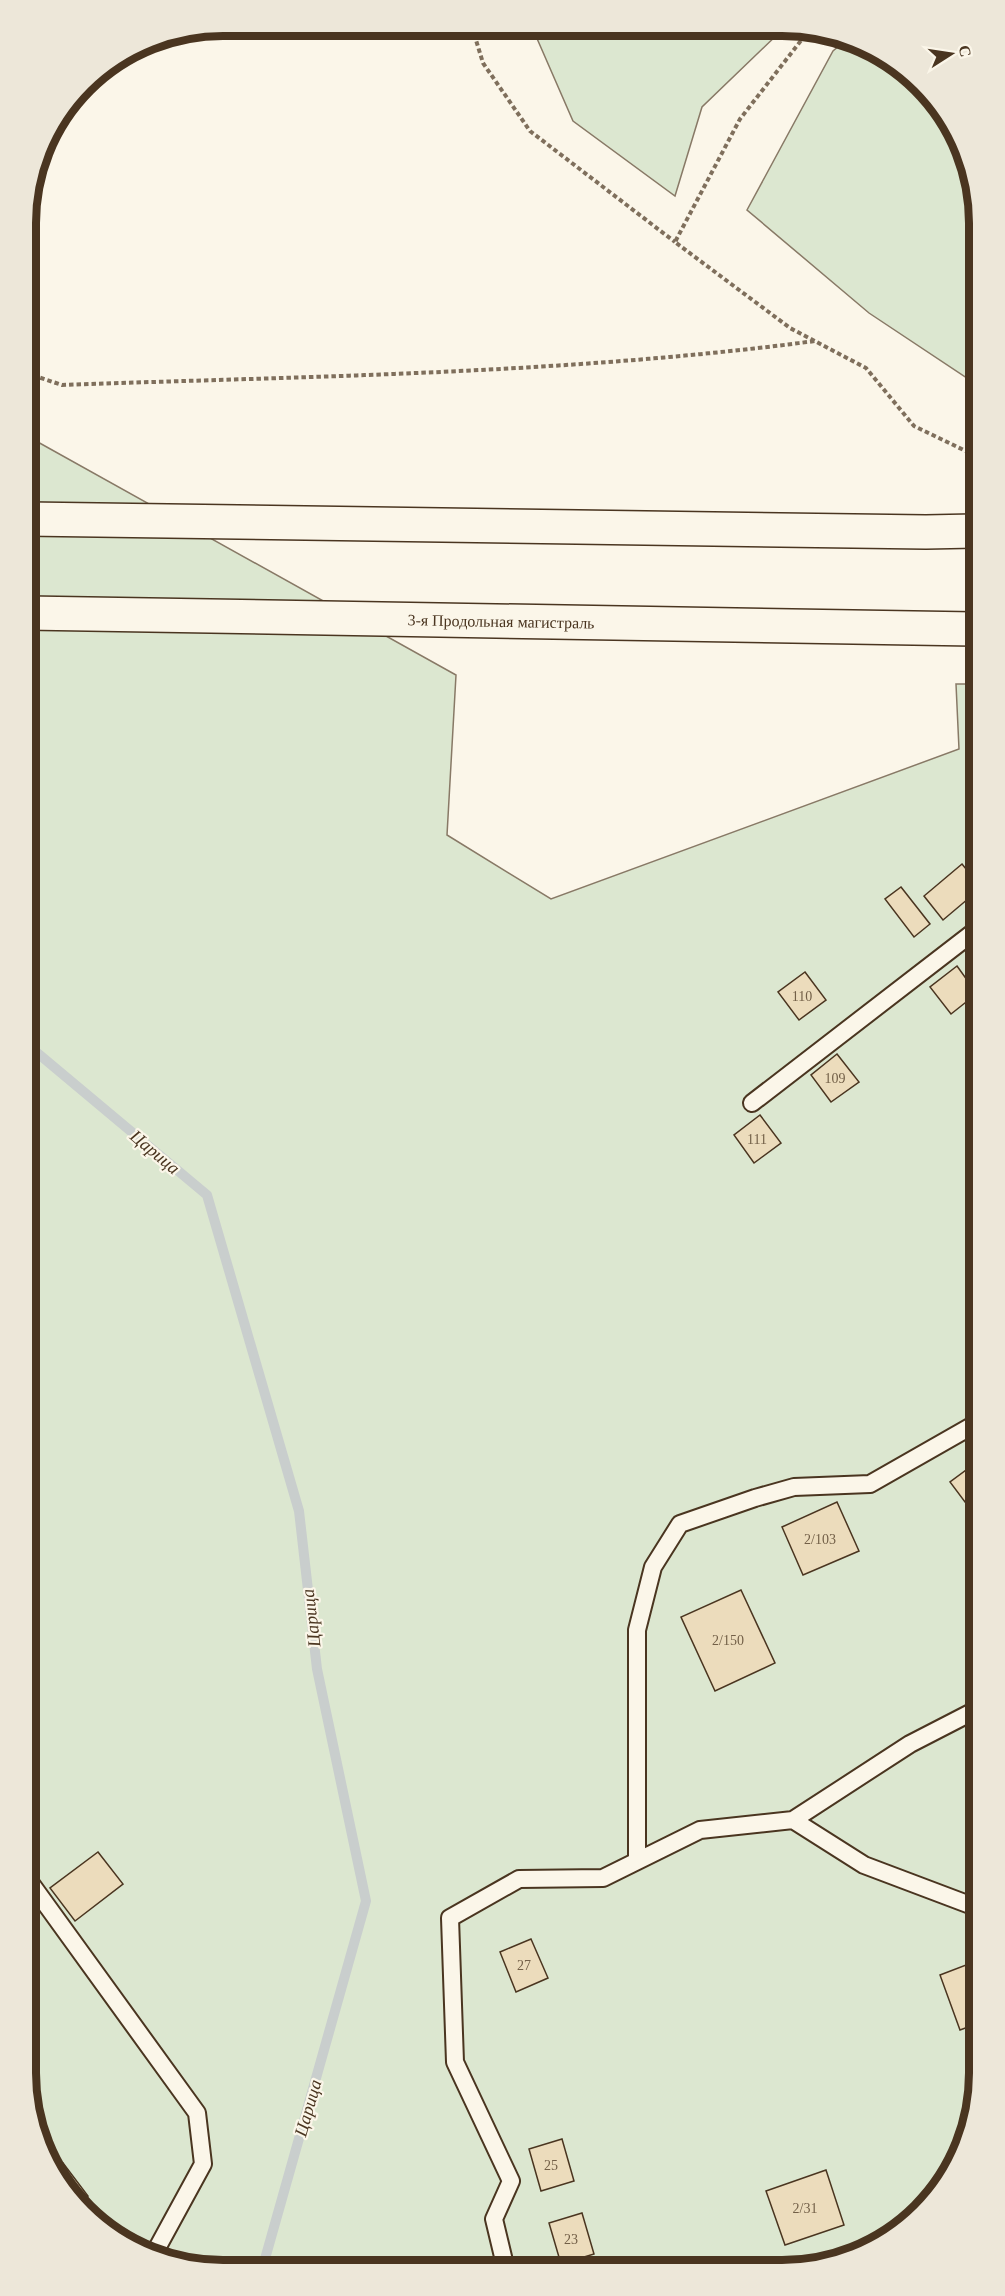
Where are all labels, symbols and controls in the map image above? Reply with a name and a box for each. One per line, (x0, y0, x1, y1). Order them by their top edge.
north arrow (921, 24, 981, 84)
text: С (956, 44, 975, 58)
street label: 3-я Продольная магистраль (407, 611, 595, 633)
house number: 110 (792, 989, 812, 1004)
house number: 109 (825, 1071, 846, 1086)
water label: Царица (126, 1125, 184, 1178)
house number: 111 (747, 1132, 767, 1147)
house number: 2/103 (804, 1532, 836, 1547)
water label: Царица (298, 1588, 325, 1649)
house number: 2/150 (712, 1633, 744, 1648)
house number: 27 (517, 1958, 531, 1973)
water label: Царица (290, 2077, 326, 2140)
house number: 25 (544, 2158, 558, 2173)
house number: 2/31 (793, 2201, 817, 2216)
house number: 23 (564, 2232, 578, 2247)

